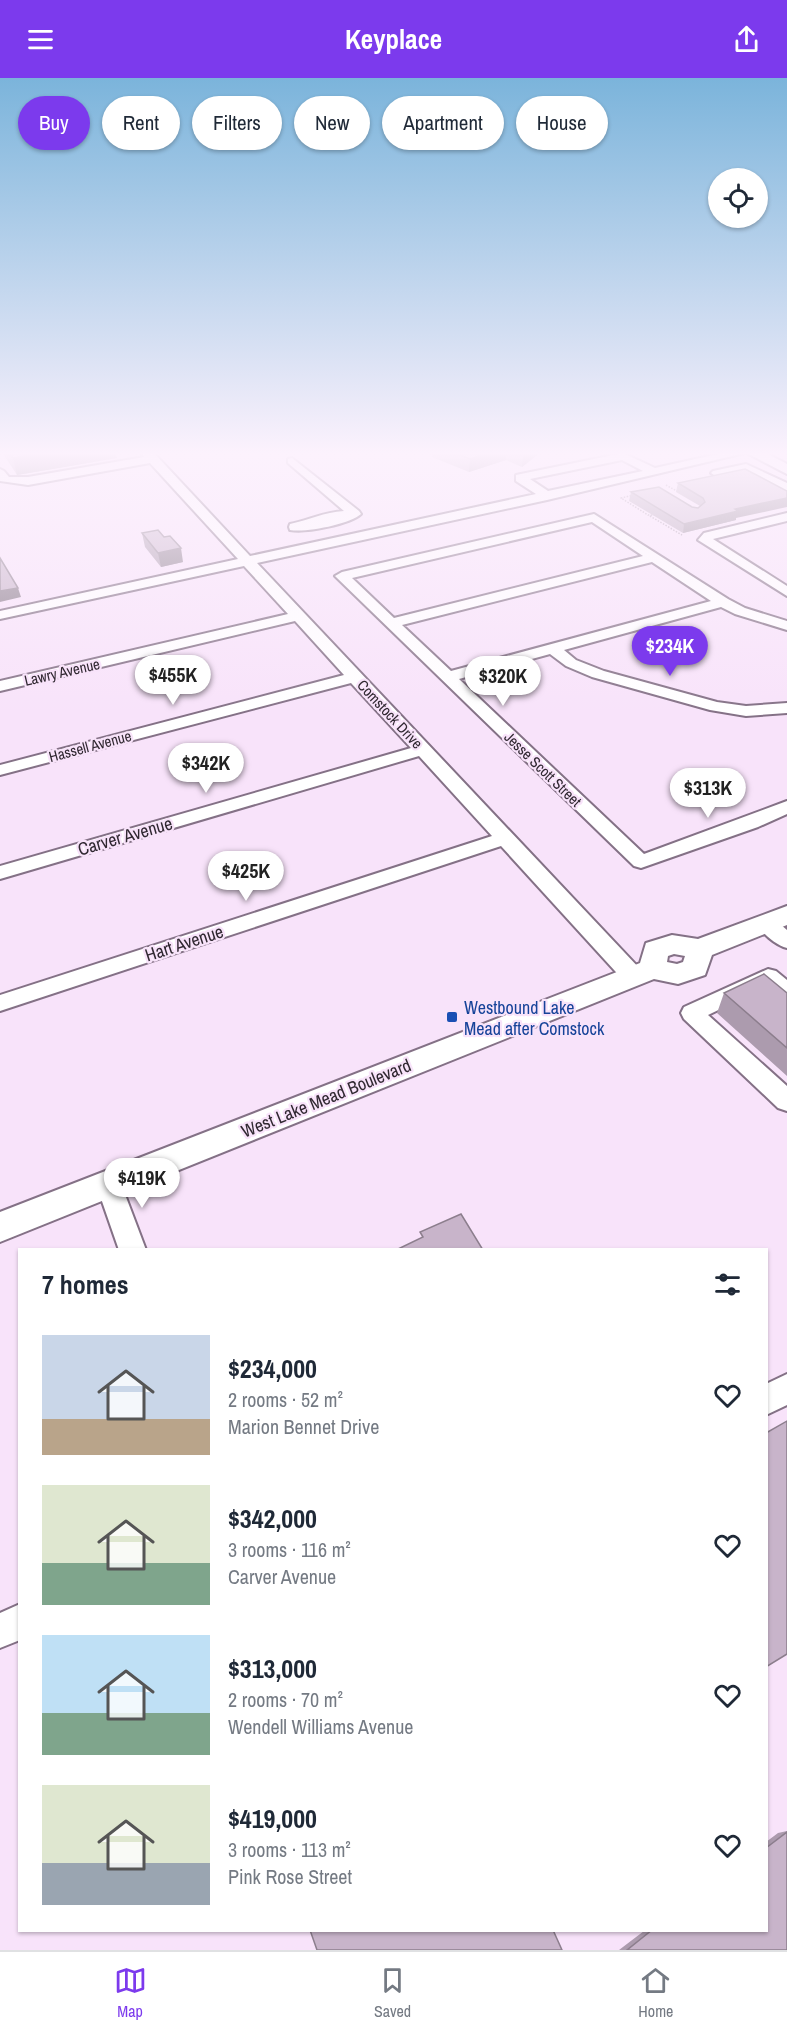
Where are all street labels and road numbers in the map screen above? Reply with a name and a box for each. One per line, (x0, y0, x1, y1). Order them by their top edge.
street label: Lawry Avenue (22, 653, 102, 691)
street label: Comstock Drive (352, 675, 428, 753)
street label: Hassell Avenue (46, 725, 134, 767)
street label: Jesse Scott Street (500, 727, 587, 812)
street label: Carver Avenue (75, 811, 175, 861)
street label: Hart Avenue (142, 919, 226, 967)
street label: West Lake Mead Boulevard (237, 1052, 415, 1144)

